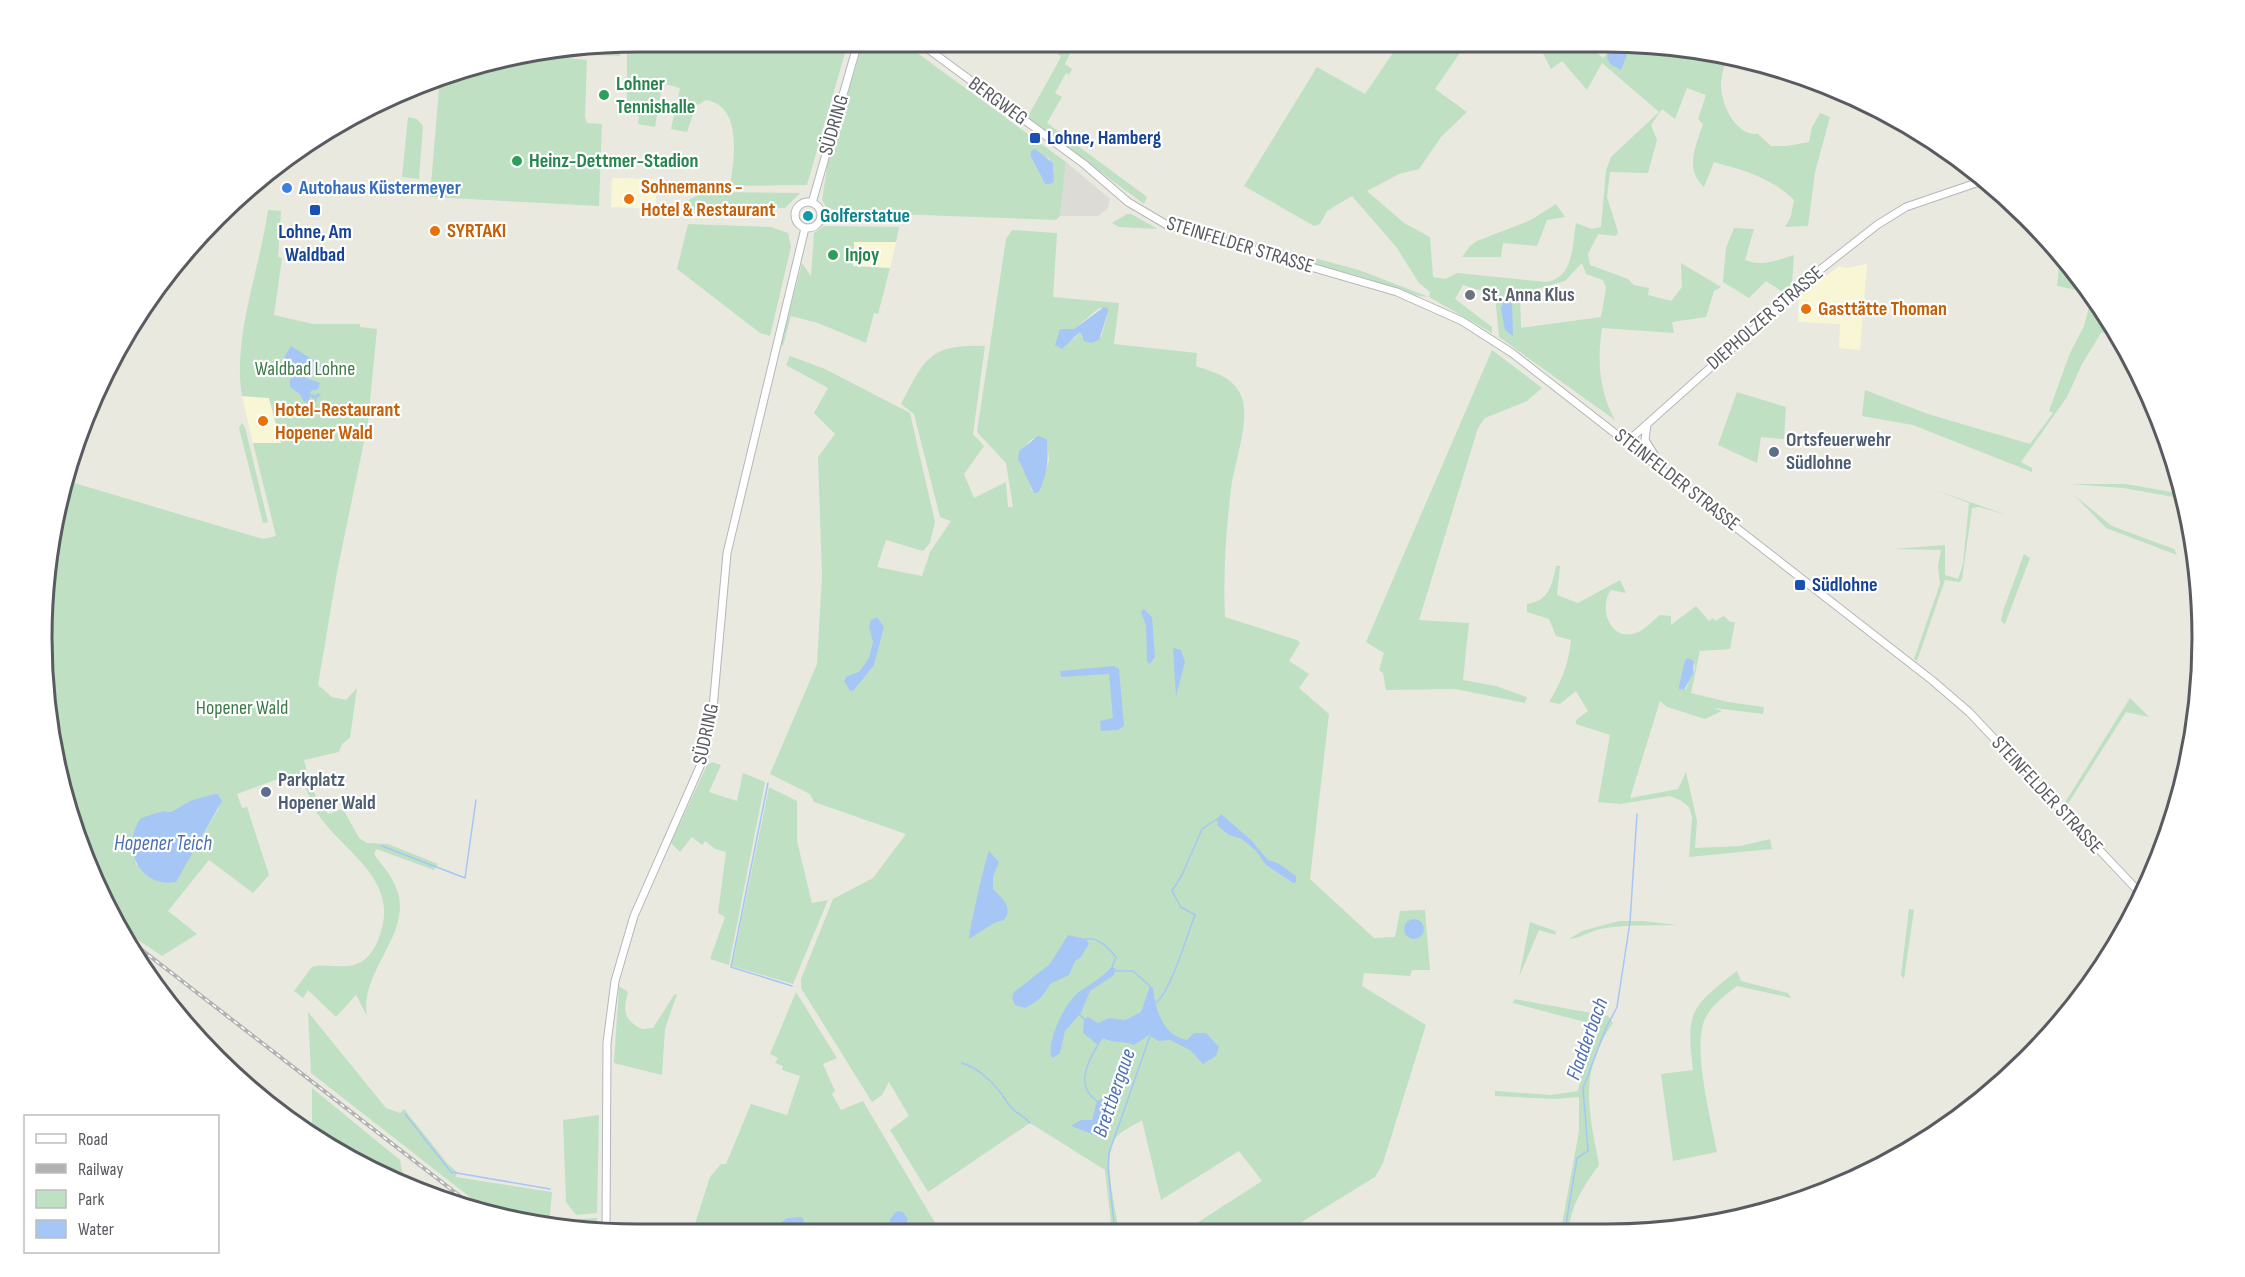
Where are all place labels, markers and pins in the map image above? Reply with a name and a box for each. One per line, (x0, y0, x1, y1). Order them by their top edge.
place label: Lohner Tennishalle (616, 72, 695, 119)
marker: Lohner Tennishalle (597, 88, 611, 102)
place label: Lohne, Hamberg (1047, 126, 1162, 150)
marker: Lohne, Hamberg (1028, 131, 1042, 145)
place label: Heinz-Dettmer-Stadion (529, 149, 698, 173)
marker: Heinz-Dettmer-Stadion (510, 154, 524, 168)
place label: Sohnemanns - Hotel & Restaurant (641, 175, 776, 222)
place label: Autohaus Küstermeyer (298, 176, 461, 200)
marker: Autohaus Küstermeyer (280, 181, 294, 195)
marker: Sohnemanns - Hotel & Restaurant (622, 192, 636, 206)
marker: Lohne, Am Waldbad (308, 203, 322, 217)
place label: Golferstatue (820, 204, 910, 228)
marker: Golferstatue (801, 209, 815, 223)
place label: SYRTAKI (447, 219, 506, 243)
place label: Lohne, Am Waldbad (278, 220, 352, 267)
marker: SYRTAKI (428, 224, 442, 238)
place label: Injoy (845, 243, 880, 267)
marker: Injoy (826, 248, 840, 262)
place label: St. Anna Klus (1482, 283, 1575, 307)
marker: St. Anna Klus (1463, 288, 1477, 302)
place label: Gasttätte Thoman (1818, 297, 1947, 321)
marker: Gasttätte Thoman (1799, 302, 1813, 316)
place label: Hotel-Restaurant Hopener Wald (275, 398, 401, 445)
marker: Hotel-Restaurant Hopener Wald (256, 414, 270, 428)
place label: Ortsfeuerwehr Südlohne (1786, 428, 1891, 475)
marker: Ortsfeuerwehr Südlohne (1767, 445, 1781, 459)
place label: Südlohne (1812, 573, 1878, 597)
marker: Südlohne (1793, 578, 1807, 592)
place label: Parkplatz Hopener Wald (278, 768, 376, 815)
marker: Parkplatz Hopener Wald (259, 785, 273, 799)

